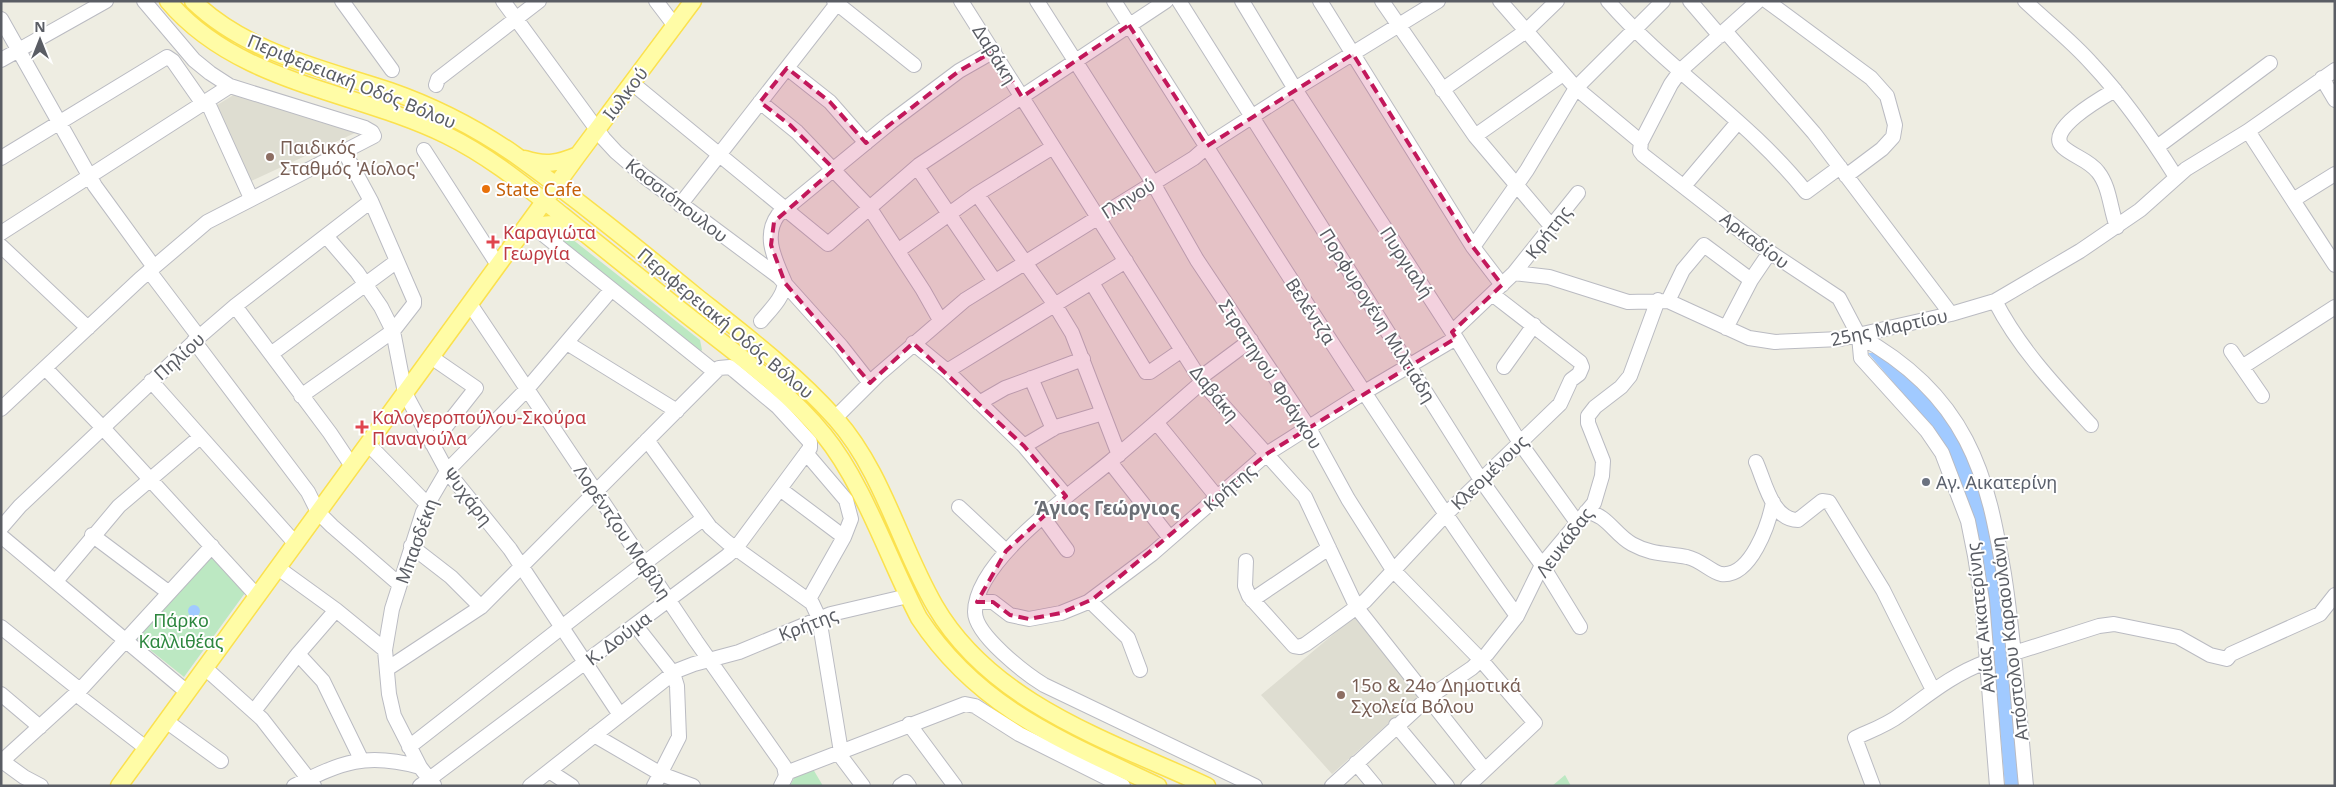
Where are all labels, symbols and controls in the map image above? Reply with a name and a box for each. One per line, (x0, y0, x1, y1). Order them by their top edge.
north arrow (15, 15, 65, 65)
text: N (34, 17, 46, 36)
street label: Δαβάκη (967, 20, 1023, 88)
street label: Περιφερειακή Οδός Βόλου (244, 28, 460, 134)
street label: Ιωλκού (597, 62, 653, 124)
place label: Παιδικός Σταθμός 'Αίολος' (280, 135, 419, 180)
marker: Παιδικός Σταθμός 'Αίολος' (264, 151, 276, 163)
street label: Κασσιόπουλου (621, 152, 733, 248)
street label: Γληνού (1096, 172, 1160, 224)
place label: State Cafe (496, 177, 582, 201)
marker: State Cafe (480, 183, 492, 195)
street label: Κρήτης (1520, 200, 1577, 264)
street label: Αρκαδίου (1716, 206, 1794, 274)
place label: Καραγιώτα Γεωργία (503, 220, 596, 265)
street label: Πυργιαλή (1375, 222, 1439, 302)
street label: Πορφυρογένη Μιλτιάδη (1315, 223, 1441, 407)
marker: Καραγιώτα Γεωργία (487, 236, 499, 248)
street label: Περιφερειακή Οδός Βόλου (633, 242, 819, 404)
street label: Βελέντζα (1281, 273, 1341, 349)
street label: Στρατηγού Φράγκου (1214, 295, 1328, 453)
street label: 25ης Μαρτίου (1828, 303, 1950, 351)
street label: Πηλίου (148, 327, 210, 385)
street label: Δαβάκη (1185, 360, 1245, 426)
place label: Καλογεροπούλου-Σκούρα Παναγούλα (372, 405, 586, 450)
marker: Καλογεροπούλου-Σκούρα Παναγούλα (356, 421, 368, 433)
street label: Κλεομένους (1445, 429, 1533, 515)
street label: Κρήτης (1198, 458, 1260, 516)
street label: Λορέντζου Μαβίλη (569, 460, 677, 604)
street label: Ψυχάρη (438, 462, 498, 530)
place label: Αγ. Αικατερίνη (1936, 470, 2057, 494)
marker: Αγ. Αικατερίνη (1920, 476, 1932, 488)
street label: Μπασδέκη (389, 495, 443, 587)
district label: Άγιος Γεώργιος (1034, 495, 1180, 521)
street label: Λευκάδας (1530, 502, 1598, 582)
street label: Απόστολου Καραουλάνη (1985, 536, 2033, 742)
street label: Αγίας Αικατερίνης (1960, 541, 2000, 695)
street label: Κρήτης (775, 602, 841, 646)
street label: Κ. Δούμα (580, 606, 656, 670)
park label: Πάρκο Καλλιθέας (138, 608, 224, 653)
place label: 15ο & 24ο Δημοτικά Σχολεία Βόλου (1351, 673, 1521, 718)
marker: 15ο & 24ο Δημοτικά Σχολεία Βόλου (1335, 689, 1347, 701)

